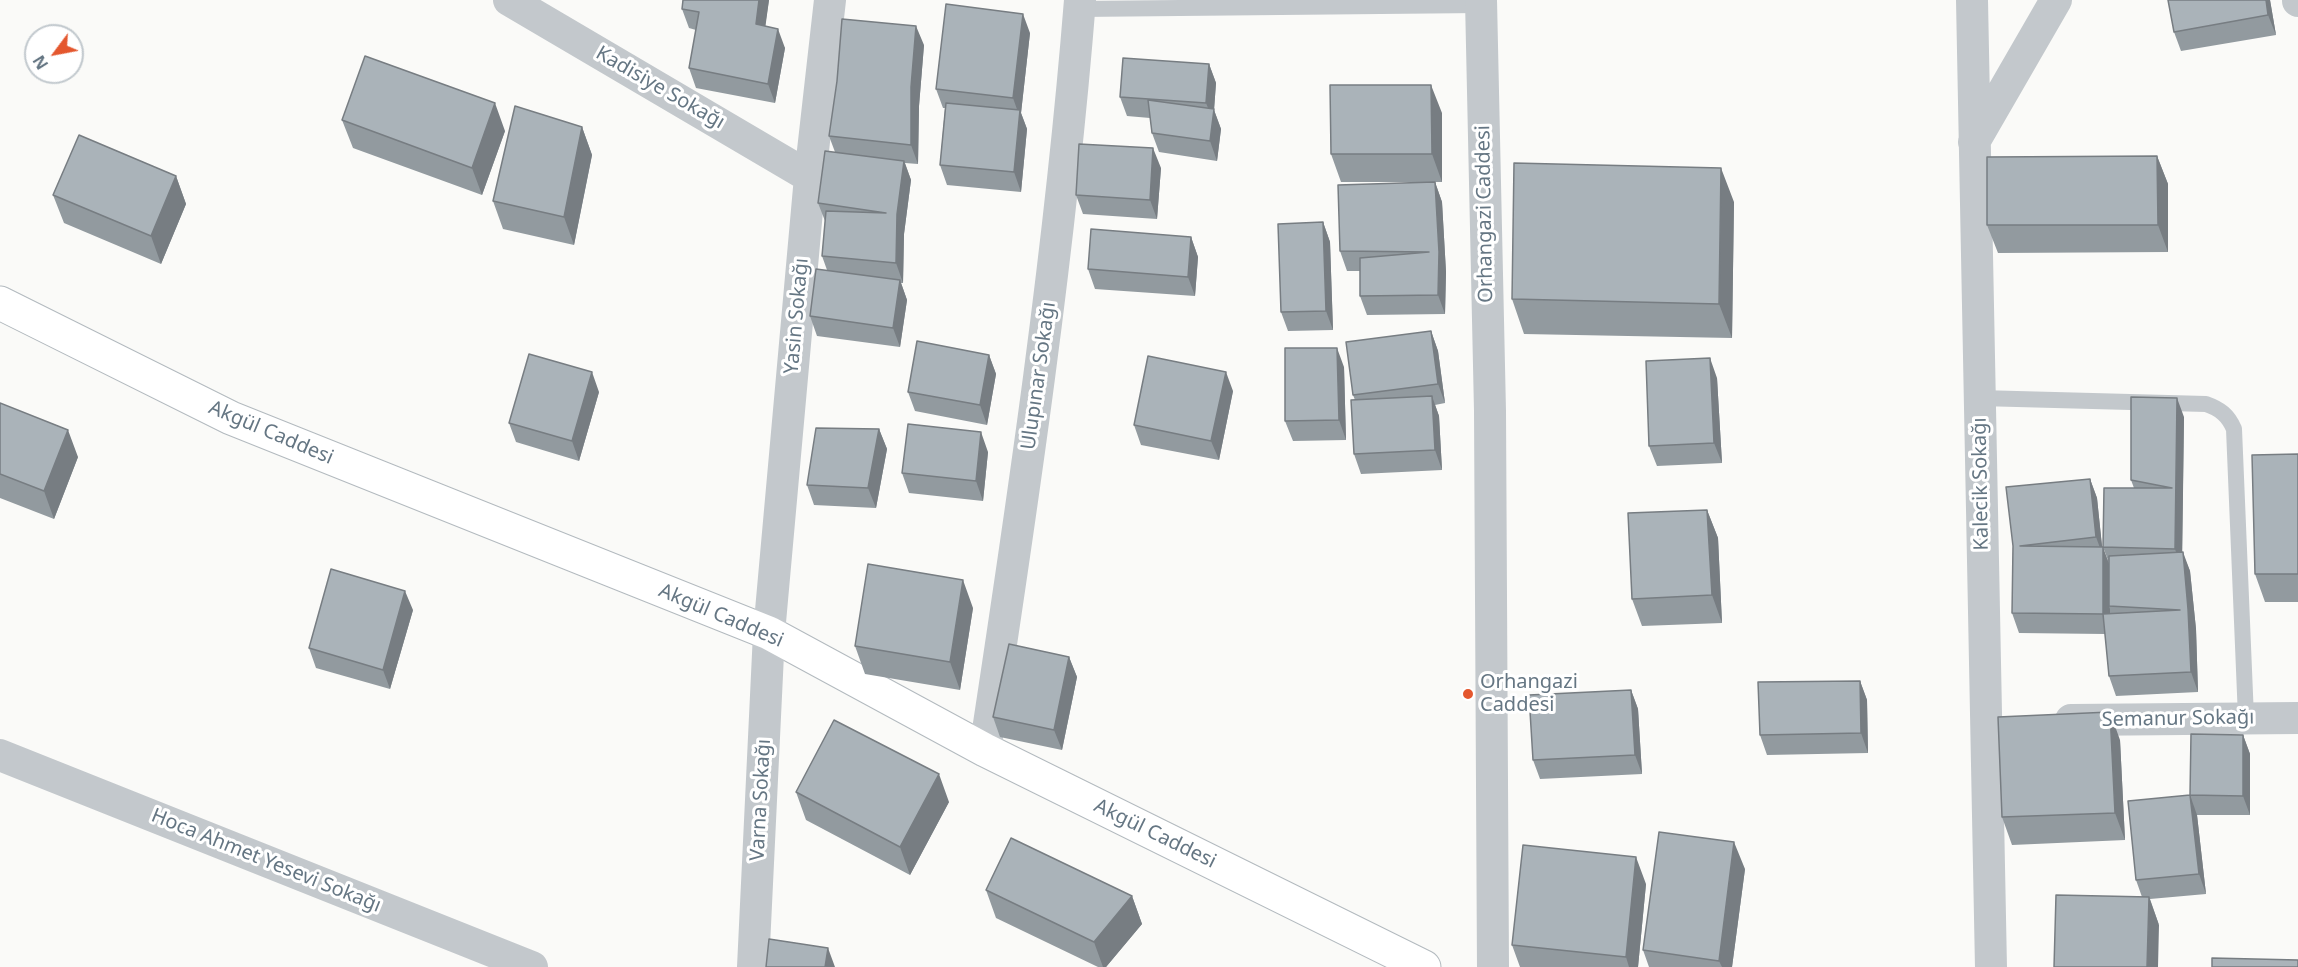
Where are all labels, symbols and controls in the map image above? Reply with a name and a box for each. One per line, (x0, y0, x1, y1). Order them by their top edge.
north arrow (24, 24, 84, 84)
street label: Kadisiye Sokağı (591, 41, 729, 135)
text: N (28, 51, 53, 74)
street label: Orhangazi Caddesi (1471, 125, 1499, 303)
street label: Yasin Sokağı (780, 257, 814, 375)
street label: Ulupınar Sokağı (1017, 301, 1061, 451)
street label: Akgül Caddesi (205, 396, 337, 470)
street label: Kalecik Sokağı (1968, 417, 1994, 551)
street label: Akgül Caddesi (655, 579, 787, 653)
place label: Orhangazi Caddesi (1480, 670, 1578, 717)
marker: Orhangazi Caddesi (1461, 687, 1475, 701)
street label: Semanur Sokağı (2101, 706, 2255, 732)
street label: Varna Sokağı (746, 738, 776, 862)
street label: Akgül Caddesi (1090, 794, 1220, 874)
street label: Hoca Ahmet Yesevi Sokağı (148, 804, 384, 918)

